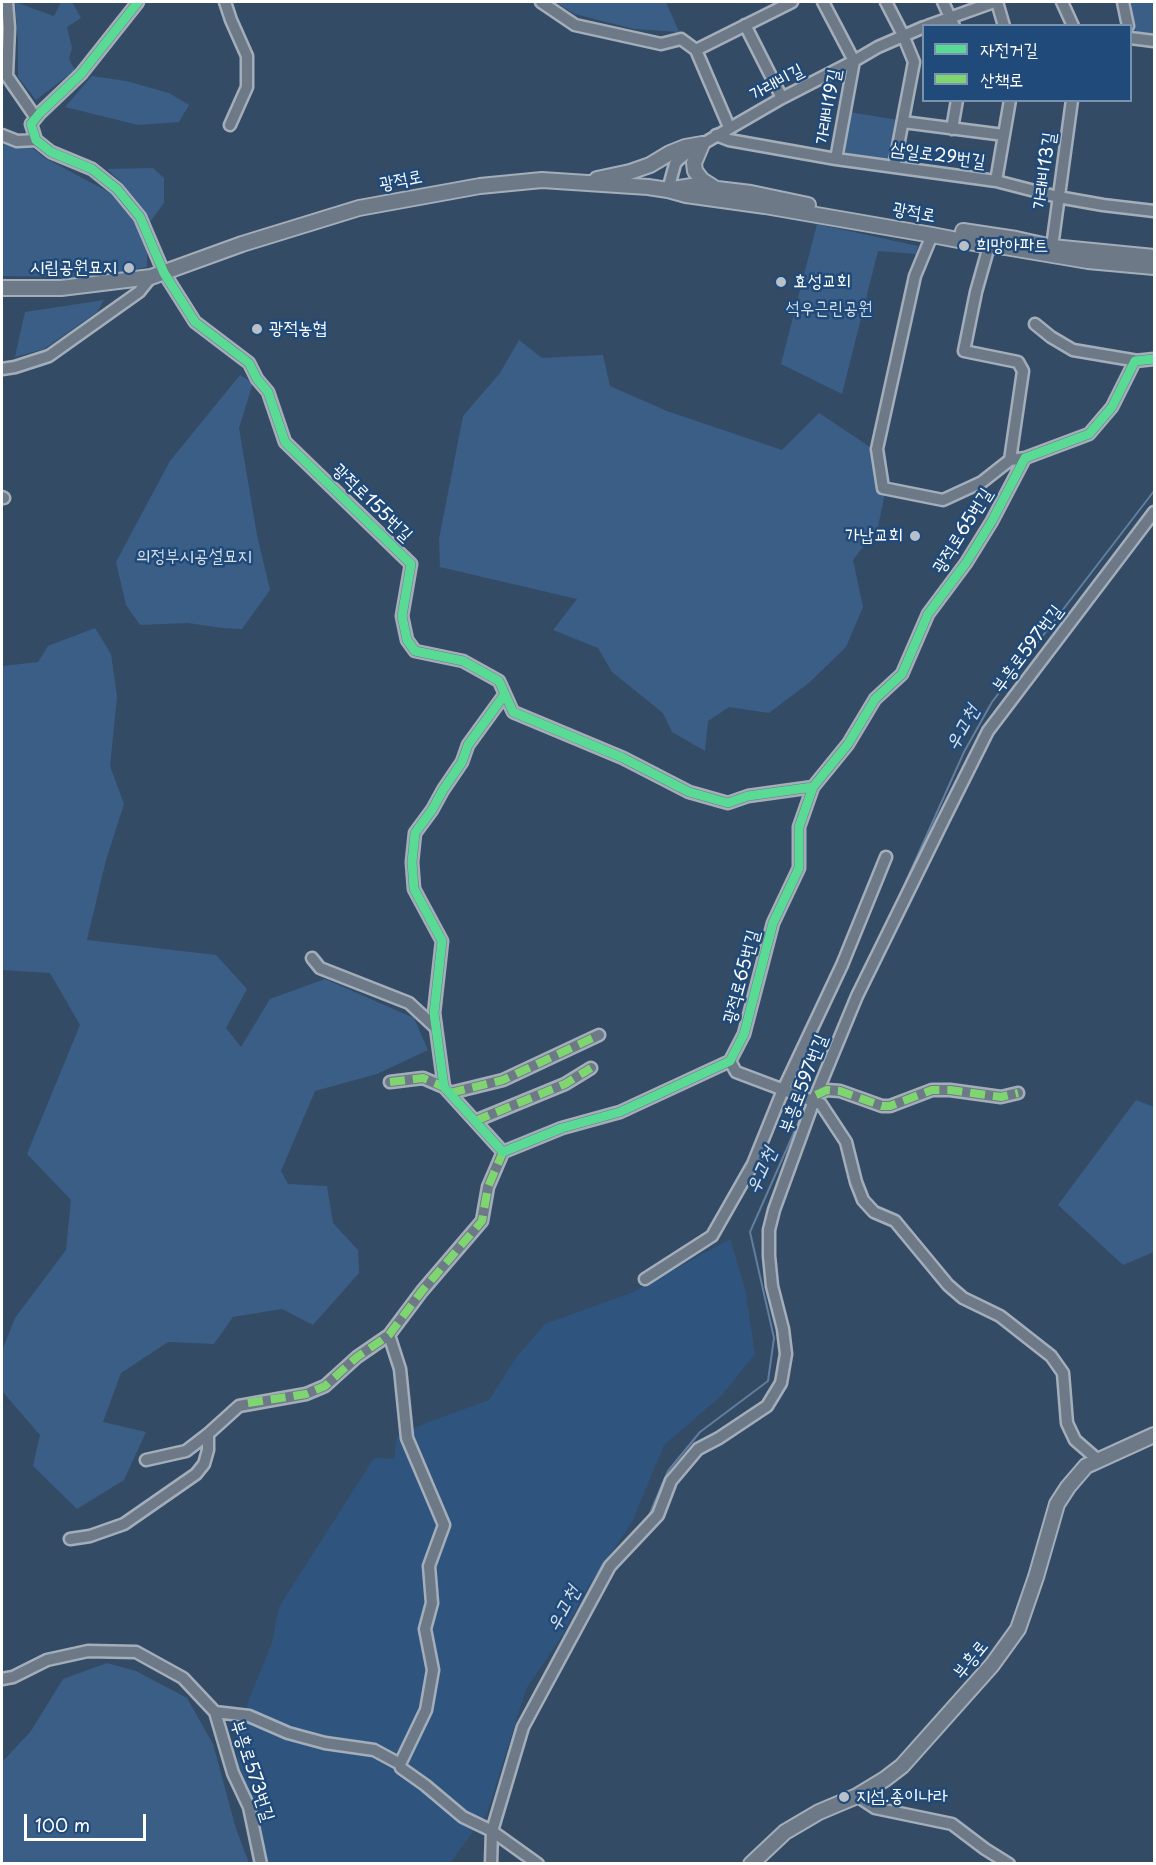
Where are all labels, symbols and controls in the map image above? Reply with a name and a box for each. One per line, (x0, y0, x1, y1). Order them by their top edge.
legend (922, 24, 1132, 102)
text: 자전거길 (980, 35, 1038, 62)
street label: 가래비길 (746, 60, 808, 106)
text: 산책로 (980, 65, 1023, 92)
street label: 가래비19길 (812, 67, 846, 147)
street label: 가래비13길 (1029, 131, 1061, 211)
street label: 삼일로29번길 (889, 139, 987, 173)
street label: 광적로 (378, 166, 424, 196)
street label: 광적로 (891, 199, 937, 227)
place label: 희망아파트 (976, 235, 1048, 257)
marker: 희망아파트 (957, 239, 971, 253)
place label: 시립공원묘지 (30, 257, 117, 279)
marker: 시립공원묘지 (122, 261, 136, 275)
place label: 효성교회 (793, 271, 851, 293)
marker: 효성교회 (774, 275, 788, 289)
park label: 석우근린공원 (786, 298, 872, 320)
place label: 광적농협 (269, 318, 327, 340)
marker: 광적농협 (250, 322, 264, 336)
street label: 광적로155번길 (327, 459, 417, 547)
street label: 광적로65번길 (928, 484, 998, 578)
place label: 가납교회 (845, 525, 903, 547)
marker: 가납교회 (908, 529, 922, 543)
park label: 의정부시공설묘지 (136, 546, 252, 568)
street label: 부흥로597번길 (988, 601, 1068, 697)
water label: 우고천 (941, 701, 985, 755)
street label: 광적로65번길 (719, 928, 765, 1026)
street label: 부흥로597번길 (775, 1032, 833, 1136)
water label: 우고천 (741, 1144, 783, 1198)
water label: 우고천 (542, 1582, 586, 1636)
street label: 부흥로 (949, 1636, 993, 1684)
street label: 부흥로573번길 (225, 1718, 279, 1824)
place label: 지섬.종이나라 (856, 1786, 948, 1808)
marker: 지섬.종이나라 (837, 1790, 851, 1804)
scale bar (27, 1802, 148, 1840)
text: 100 m (35, 1811, 90, 1838)

